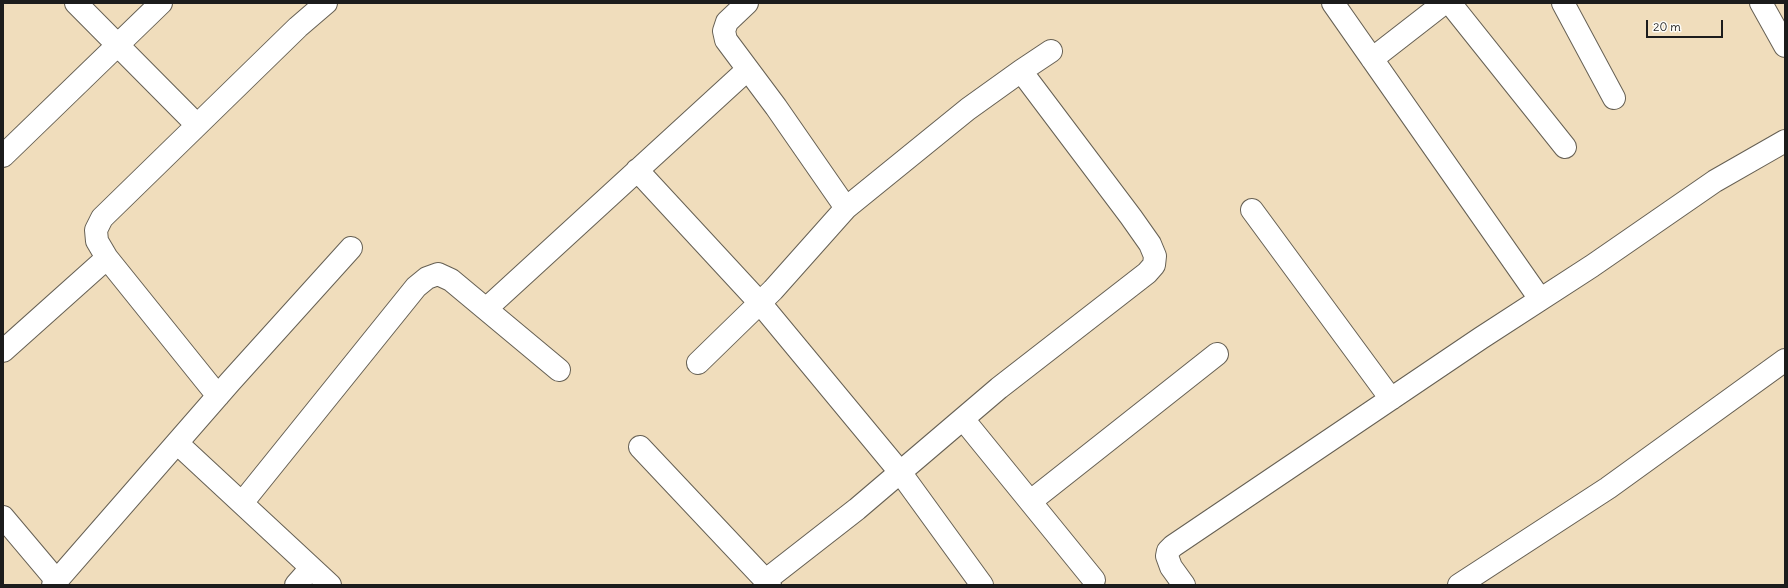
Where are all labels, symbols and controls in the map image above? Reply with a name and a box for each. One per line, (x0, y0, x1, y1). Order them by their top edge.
scale bar (1648, 12, 1725, 38)
text: 20 m (1653, 19, 1681, 34)

